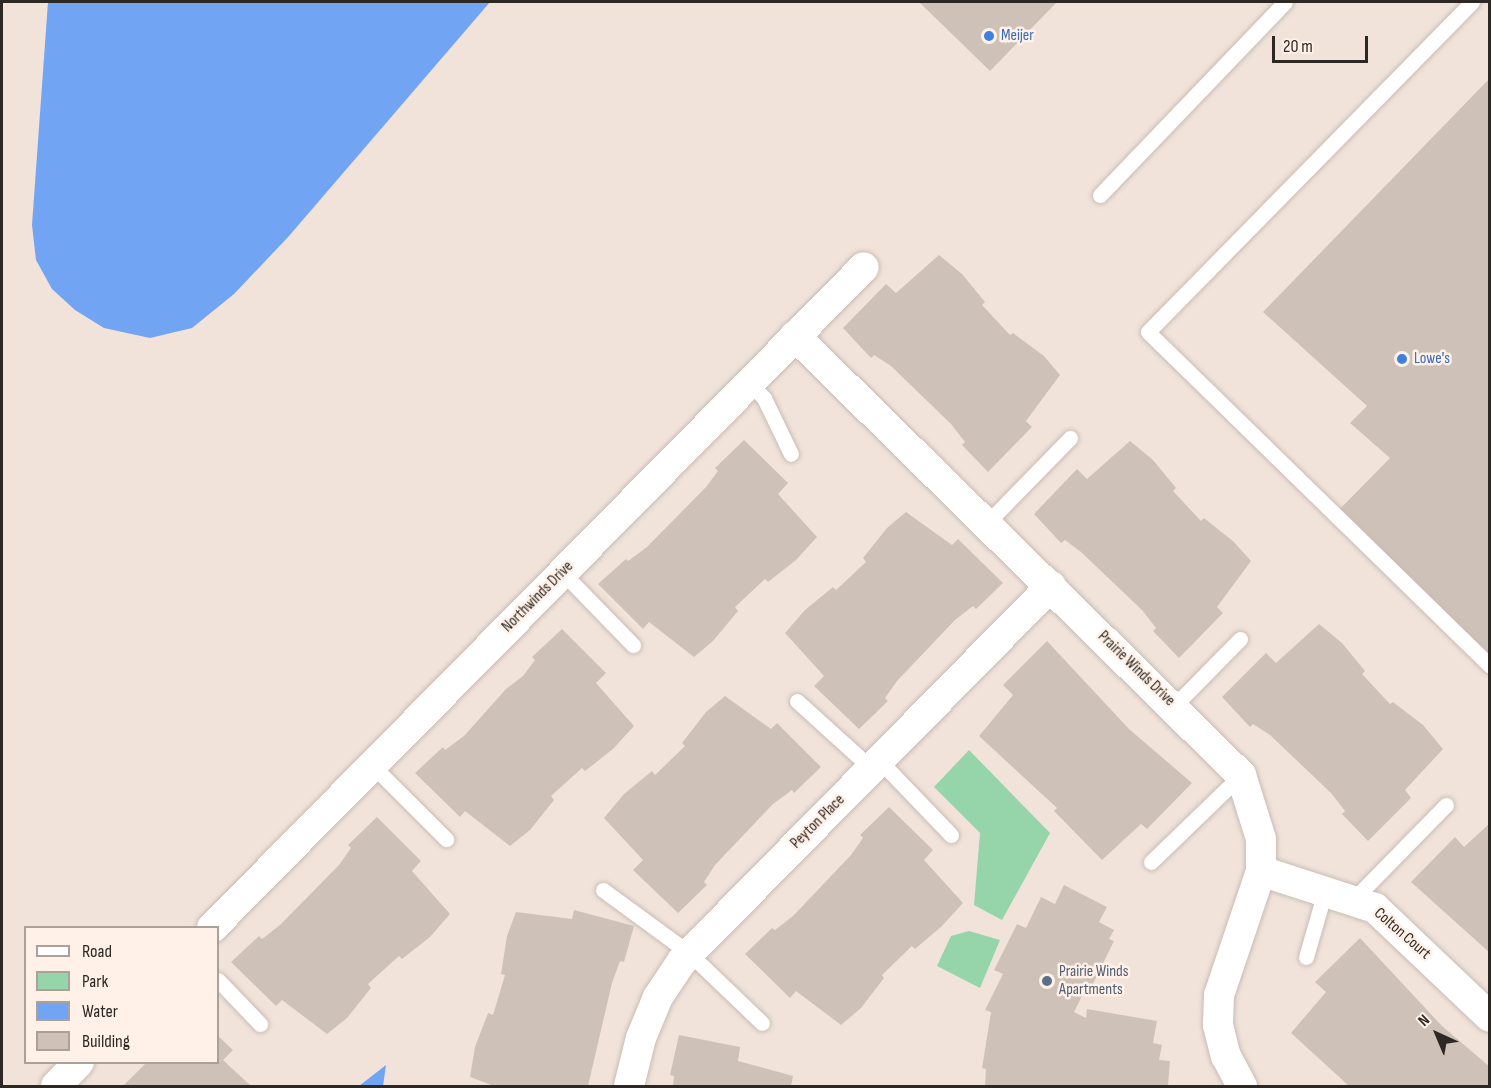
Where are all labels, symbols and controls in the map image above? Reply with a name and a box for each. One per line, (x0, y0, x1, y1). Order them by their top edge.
scale bar (1275, 24, 1371, 62)
place label: Meijer (1001, 26, 1034, 46)
marker: Meijer (982, 29, 996, 43)
text: 20 m (1283, 36, 1313, 57)
place label: Lowe's (1414, 349, 1450, 369)
marker: Lowe's (1395, 352, 1409, 366)
street label: Northwinds Drive (498, 557, 578, 637)
street label: Prairie Winds Drive (1093, 627, 1179, 711)
street label: Peyton Place (787, 791, 849, 853)
street label: Colton Court (1370, 904, 1434, 964)
legend (24, 926, 219, 1064)
text: Road (82, 941, 112, 962)
place label: Prairie Winds Apartments (1059, 962, 1128, 1000)
text: Park (82, 971, 108, 992)
marker: Prairie Winds Apartments (1040, 974, 1054, 988)
text: Water (82, 1001, 118, 1022)
north arrow (1407, 1004, 1467, 1064)
text: N (1414, 1011, 1434, 1031)
text: Building (82, 1031, 130, 1052)

